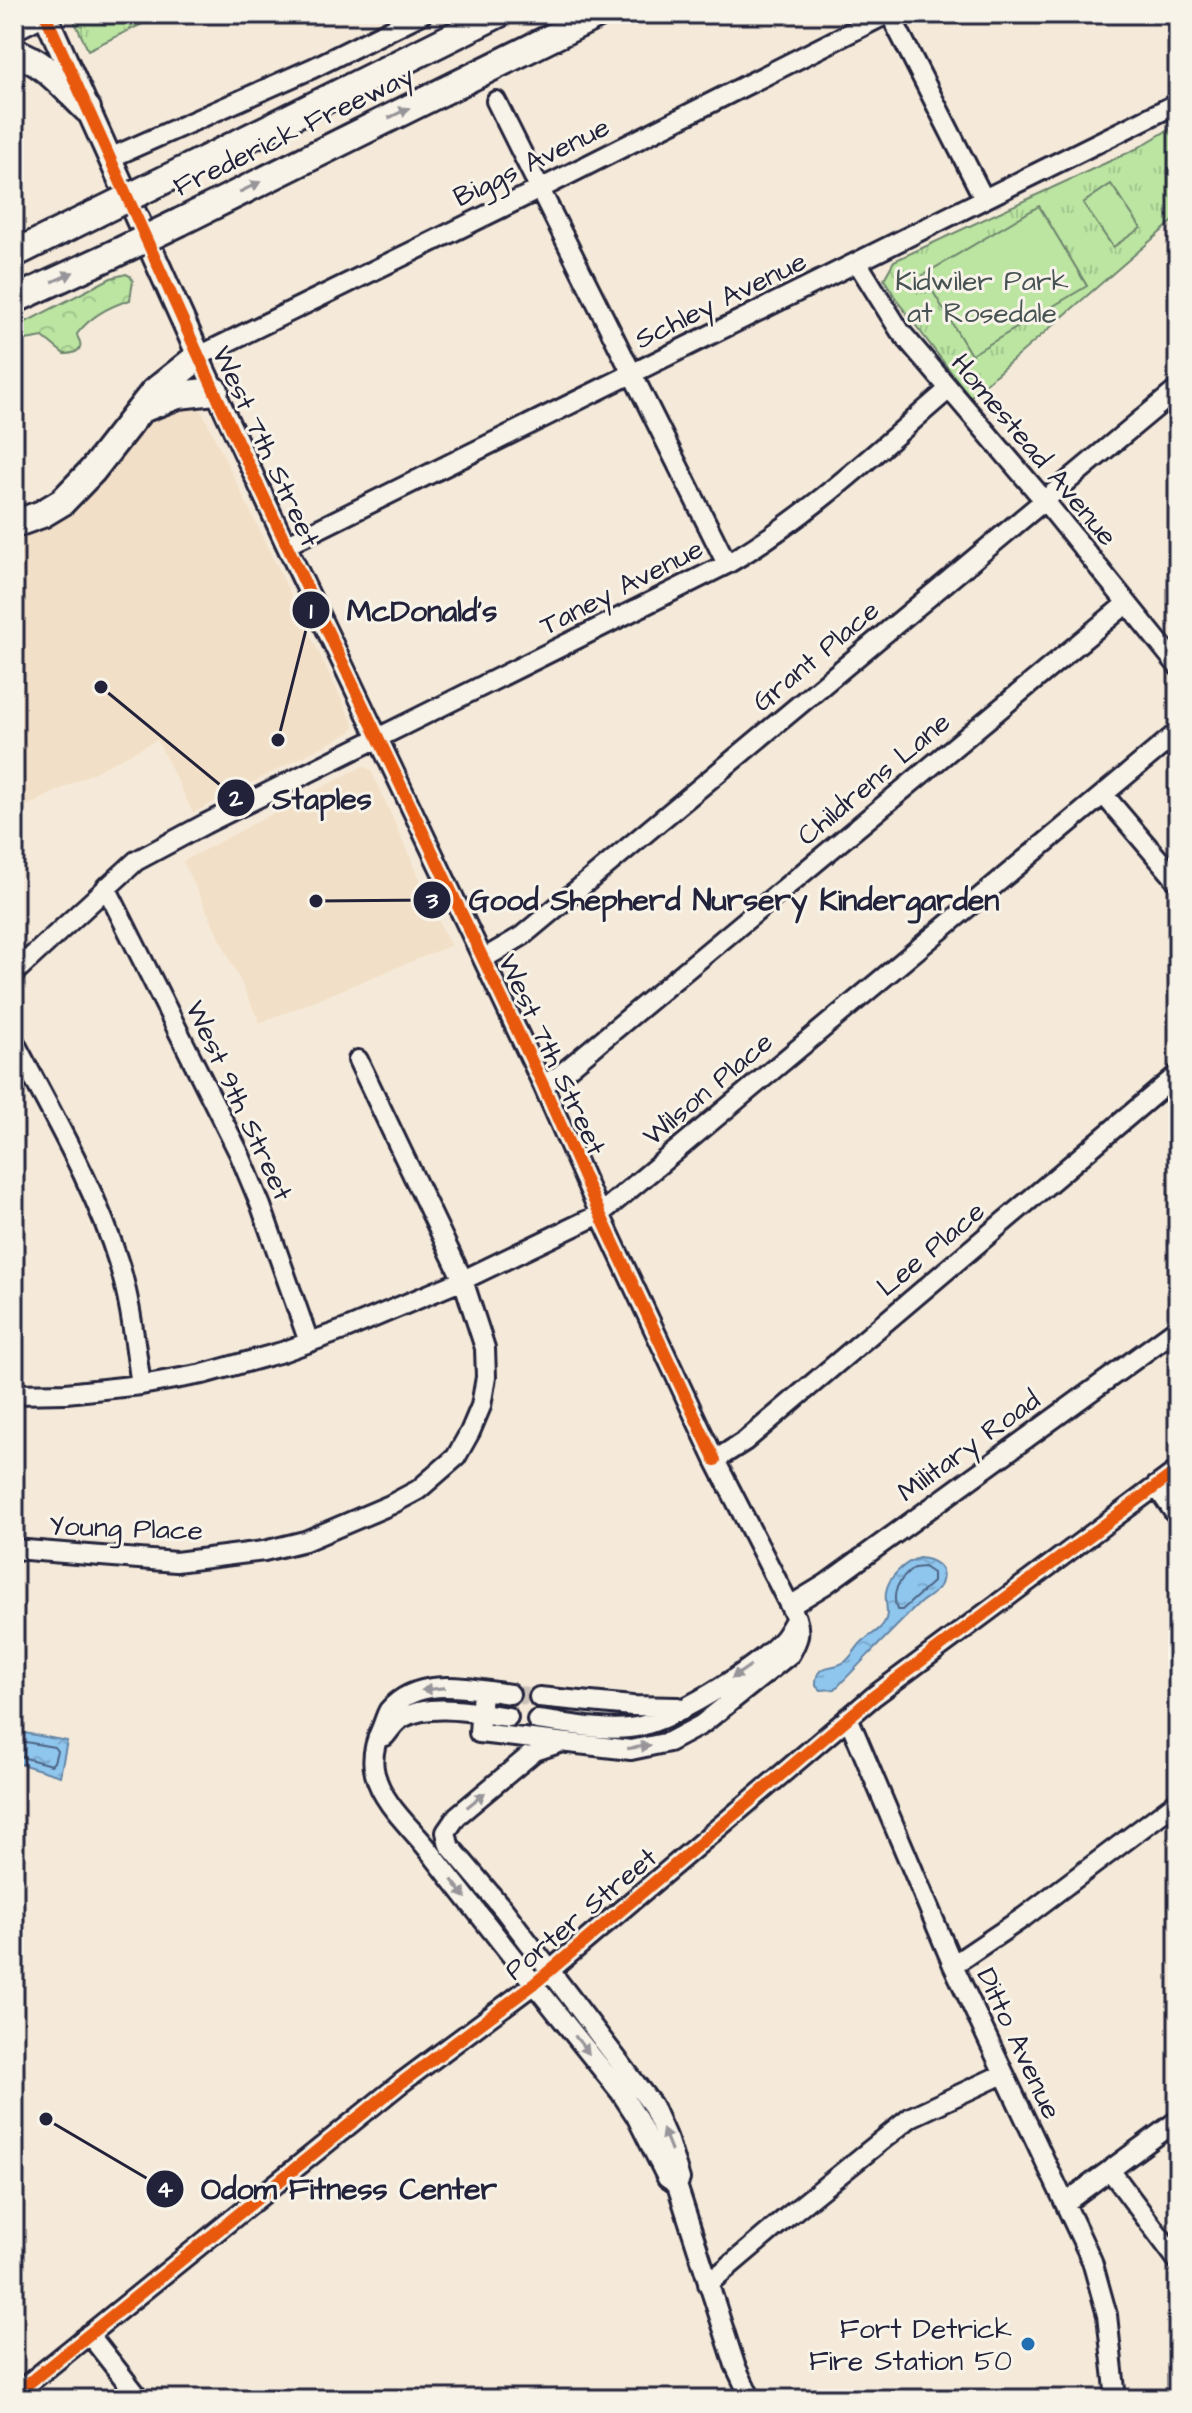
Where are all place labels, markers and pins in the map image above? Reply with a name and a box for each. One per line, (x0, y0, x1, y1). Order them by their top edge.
callout: McDonald's (291, 583, 514, 637)
callout: Staples (216, 771, 387, 825)
callout: Good Shepherd Nursery Kindergarden (412, 873, 1015, 927)
callout: Odom Fitness Center (145, 2162, 513, 2216)
place label: Fort Detrick Fire Station 50 (809, 2310, 1012, 2381)
marker: Fort Detrick Fire Station 50 (1019, 2335, 1037, 2353)

